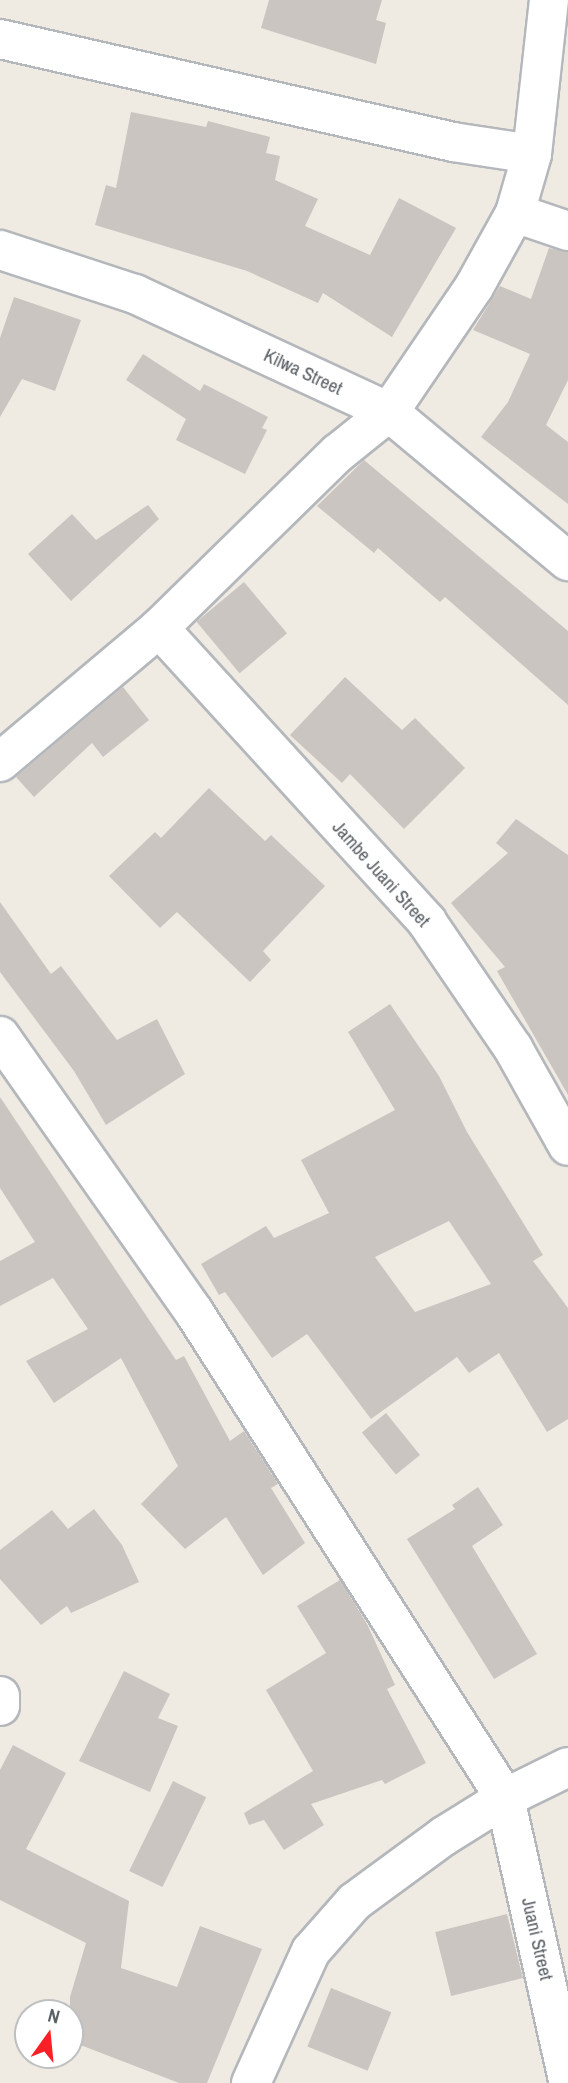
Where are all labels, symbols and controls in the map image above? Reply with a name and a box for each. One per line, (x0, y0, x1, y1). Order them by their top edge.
street label: Kilwa Street (260, 344, 346, 400)
street label: Jambe Juani Street (327, 816, 435, 932)
street label: Juani Street (516, 1896, 558, 1982)
north arrow (14, 1999, 84, 2069)
text: N (45, 2002, 63, 2030)

